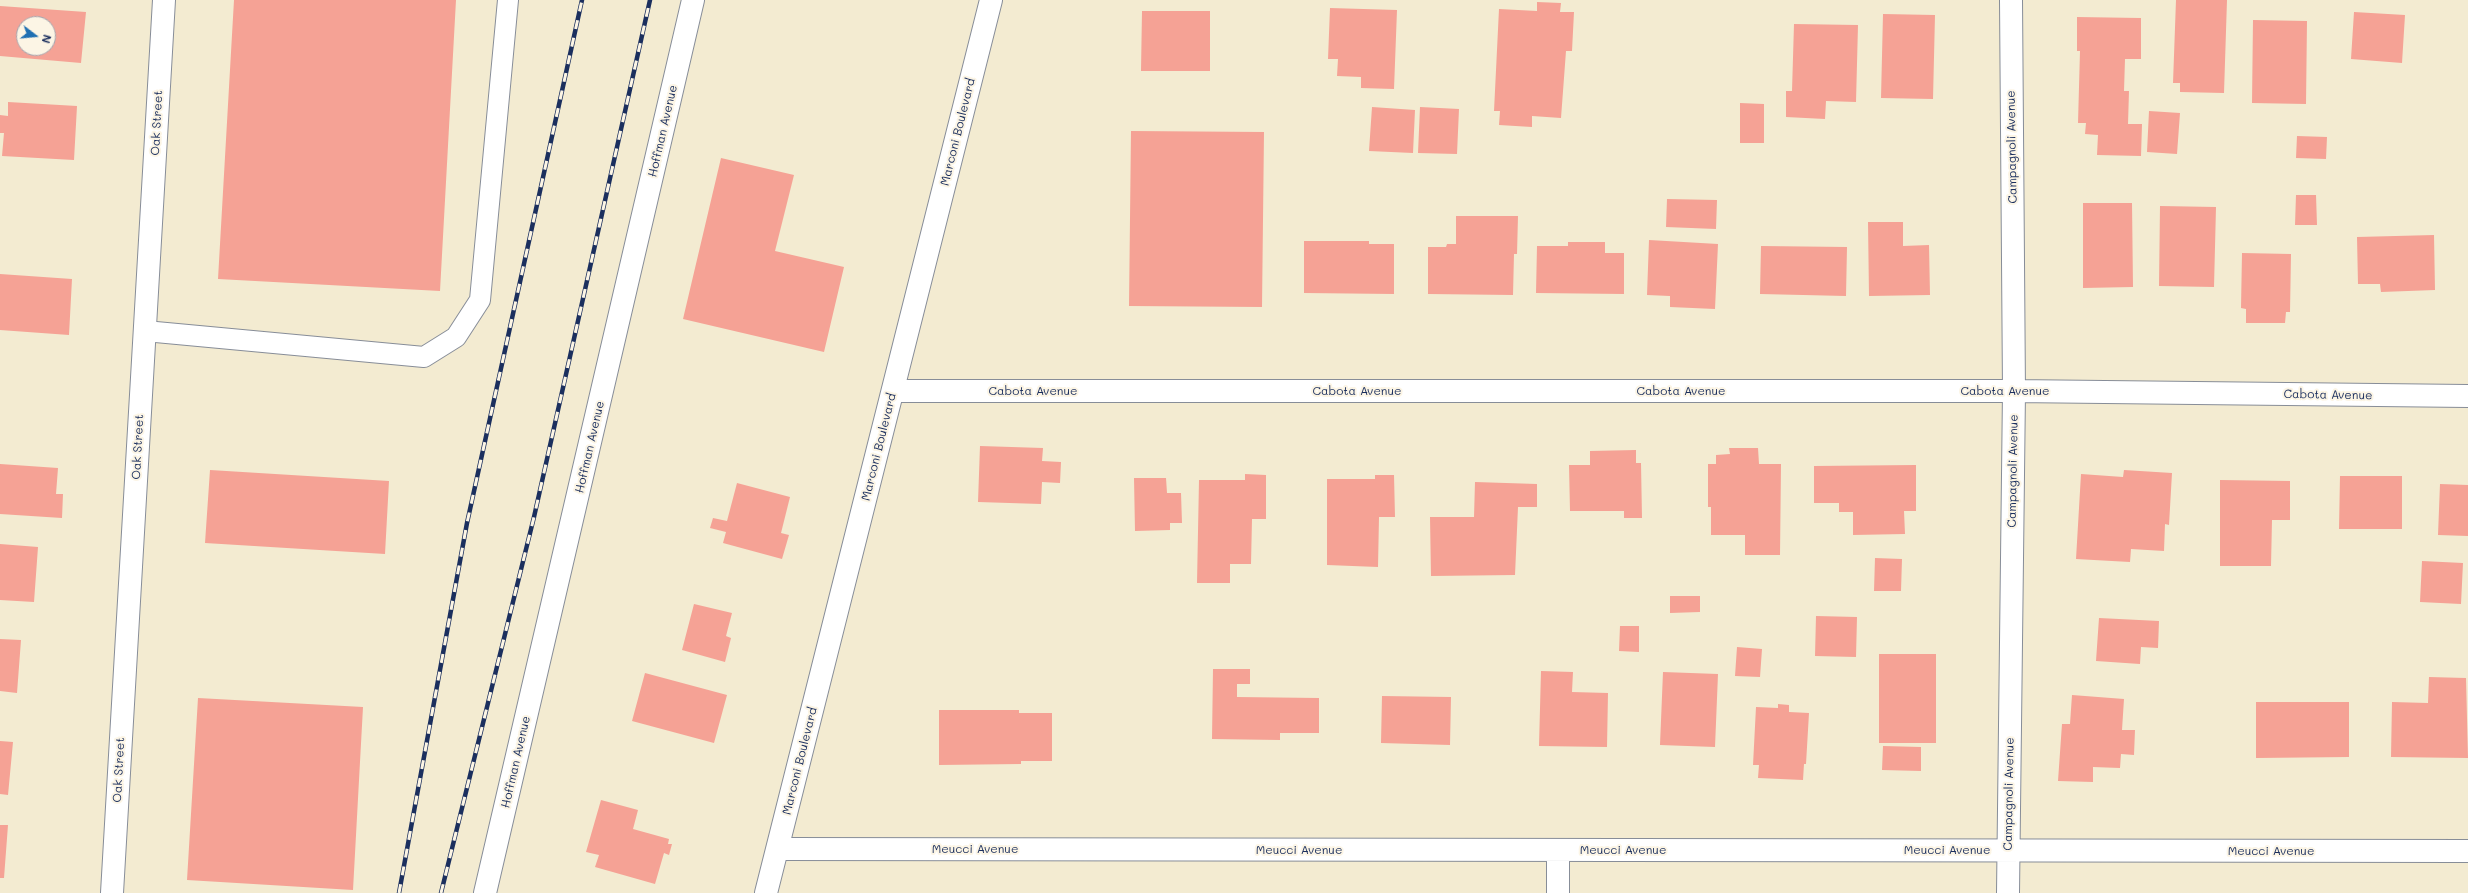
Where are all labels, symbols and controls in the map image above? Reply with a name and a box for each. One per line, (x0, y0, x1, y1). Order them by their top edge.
north arrow (16, 16, 56, 56)
text: N (39, 33, 55, 45)
street label: Marconi Boulevard (938, 77, 978, 187)
street label: Hoffman Avenue (645, 84, 681, 178)
street label: Oak Street (148, 90, 166, 156)
street label: Campagnoli Avenue (2004, 90, 2020, 204)
street label: Cabota Avenue (989, 384, 1077, 398)
street label: Cabota Avenue (1313, 384, 1401, 398)
street label: Cabota Avenue (1637, 384, 1725, 398)
street label: Cabota Avenue (1961, 384, 2049, 398)
street label: Cabota Avenue (2283, 387, 2373, 403)
street label: Marconi Boulevard (859, 392, 899, 502)
street label: Hoffman Avenue (572, 400, 608, 494)
street label: Oak Street (129, 414, 147, 480)
street label: Campagnoli Avenue (2005, 414, 2021, 528)
street label: Marconi Boulevard (780, 706, 820, 816)
street label: Hoffman Avenue (498, 715, 534, 809)
street label: Oak Street (110, 737, 128, 803)
street label: Campagnoli Avenue (2001, 737, 2017, 851)
street label: Meucci Avenue (932, 842, 1018, 856)
street label: Meucci Avenue (1256, 843, 1342, 857)
street label: Meucci Avenue (1580, 843, 1666, 857)
street label: Meucci Avenue (1904, 843, 1990, 857)
street label: Meucci Avenue (2228, 844, 2314, 858)

